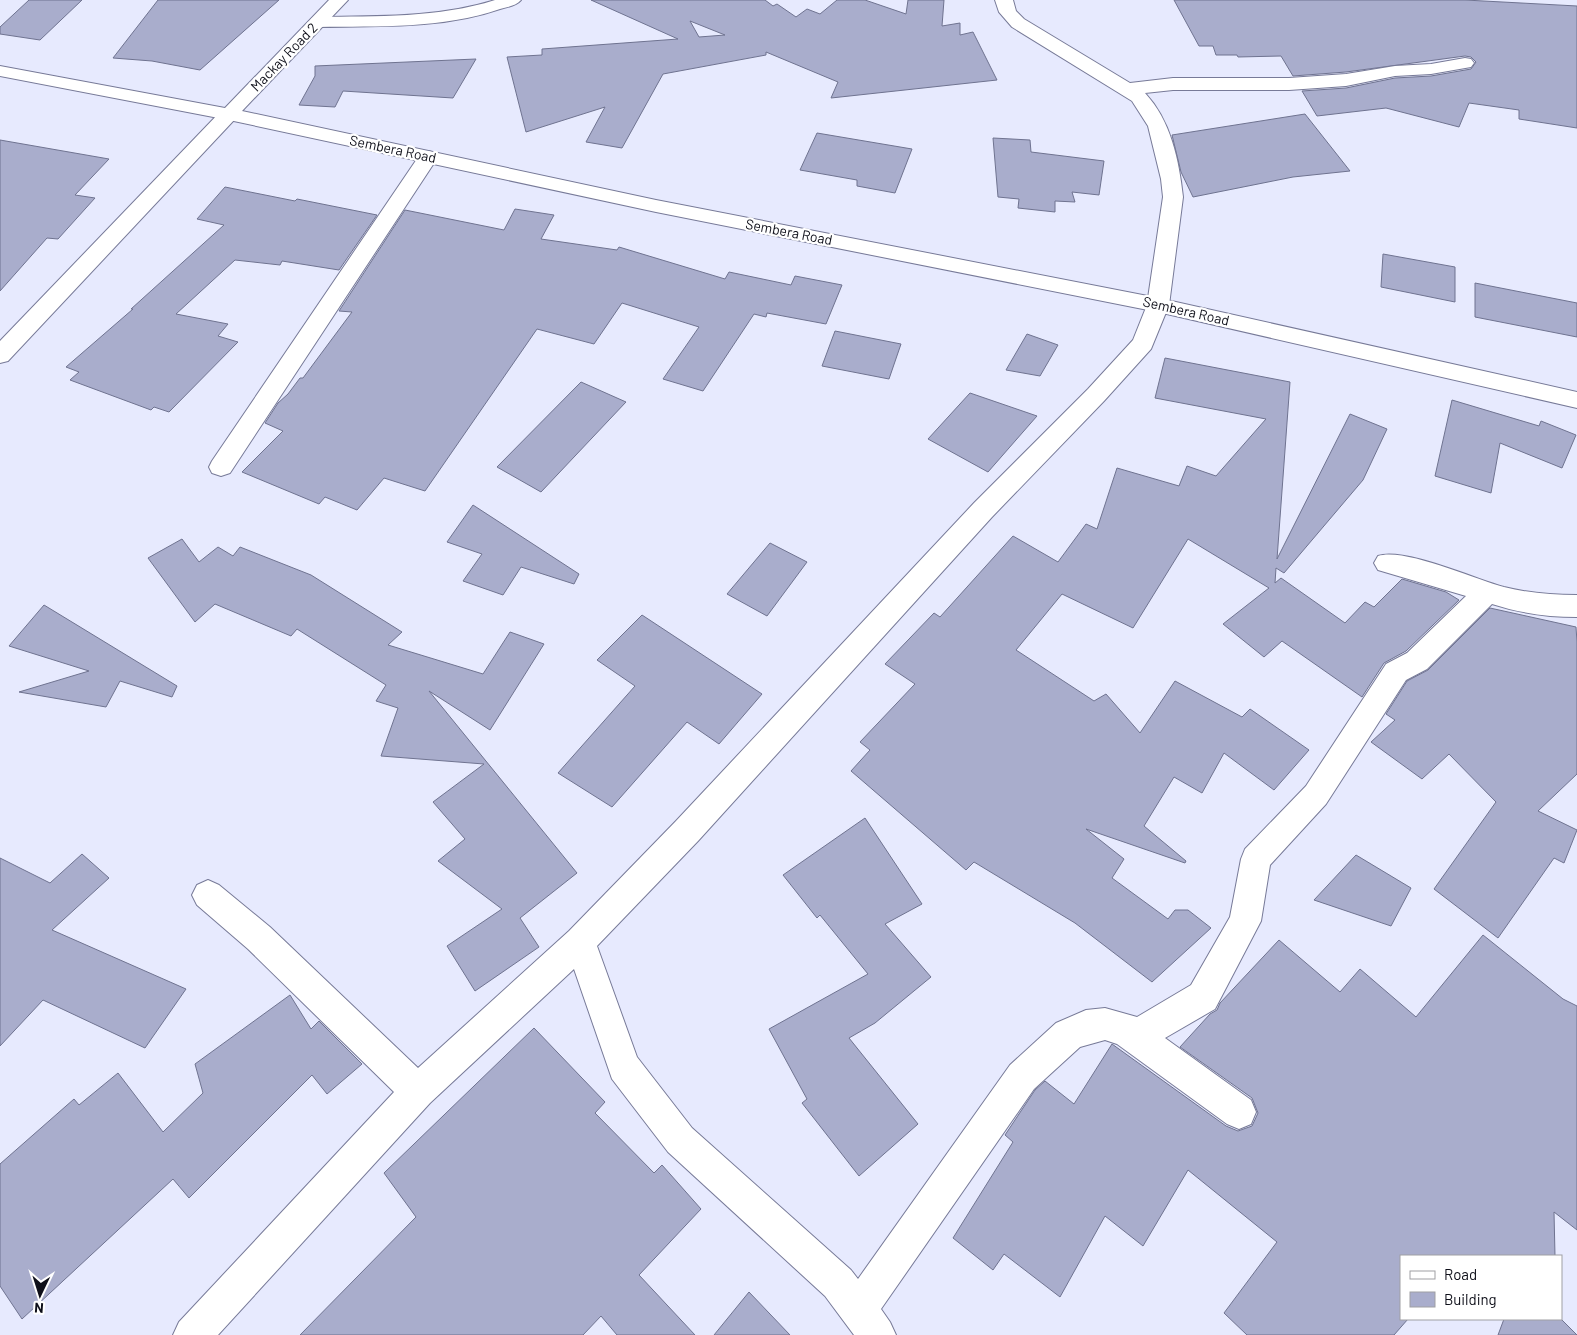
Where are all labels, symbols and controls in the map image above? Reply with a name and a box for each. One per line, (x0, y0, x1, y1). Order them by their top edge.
street label: Mackay Road 2 (247, 19, 321, 95)
street label: Sembera Road (348, 131, 438, 166)
street label: Sembera Road (744, 215, 834, 248)
street label: Sembera Road (1141, 292, 1231, 329)
legend (1400, 1255, 1562, 1320)
text: Road (1444, 1265, 1477, 1283)
north arrow (15, 1270, 65, 1320)
text: Building (1444, 1290, 1497, 1308)
text: N (34, 1300, 44, 1317)

